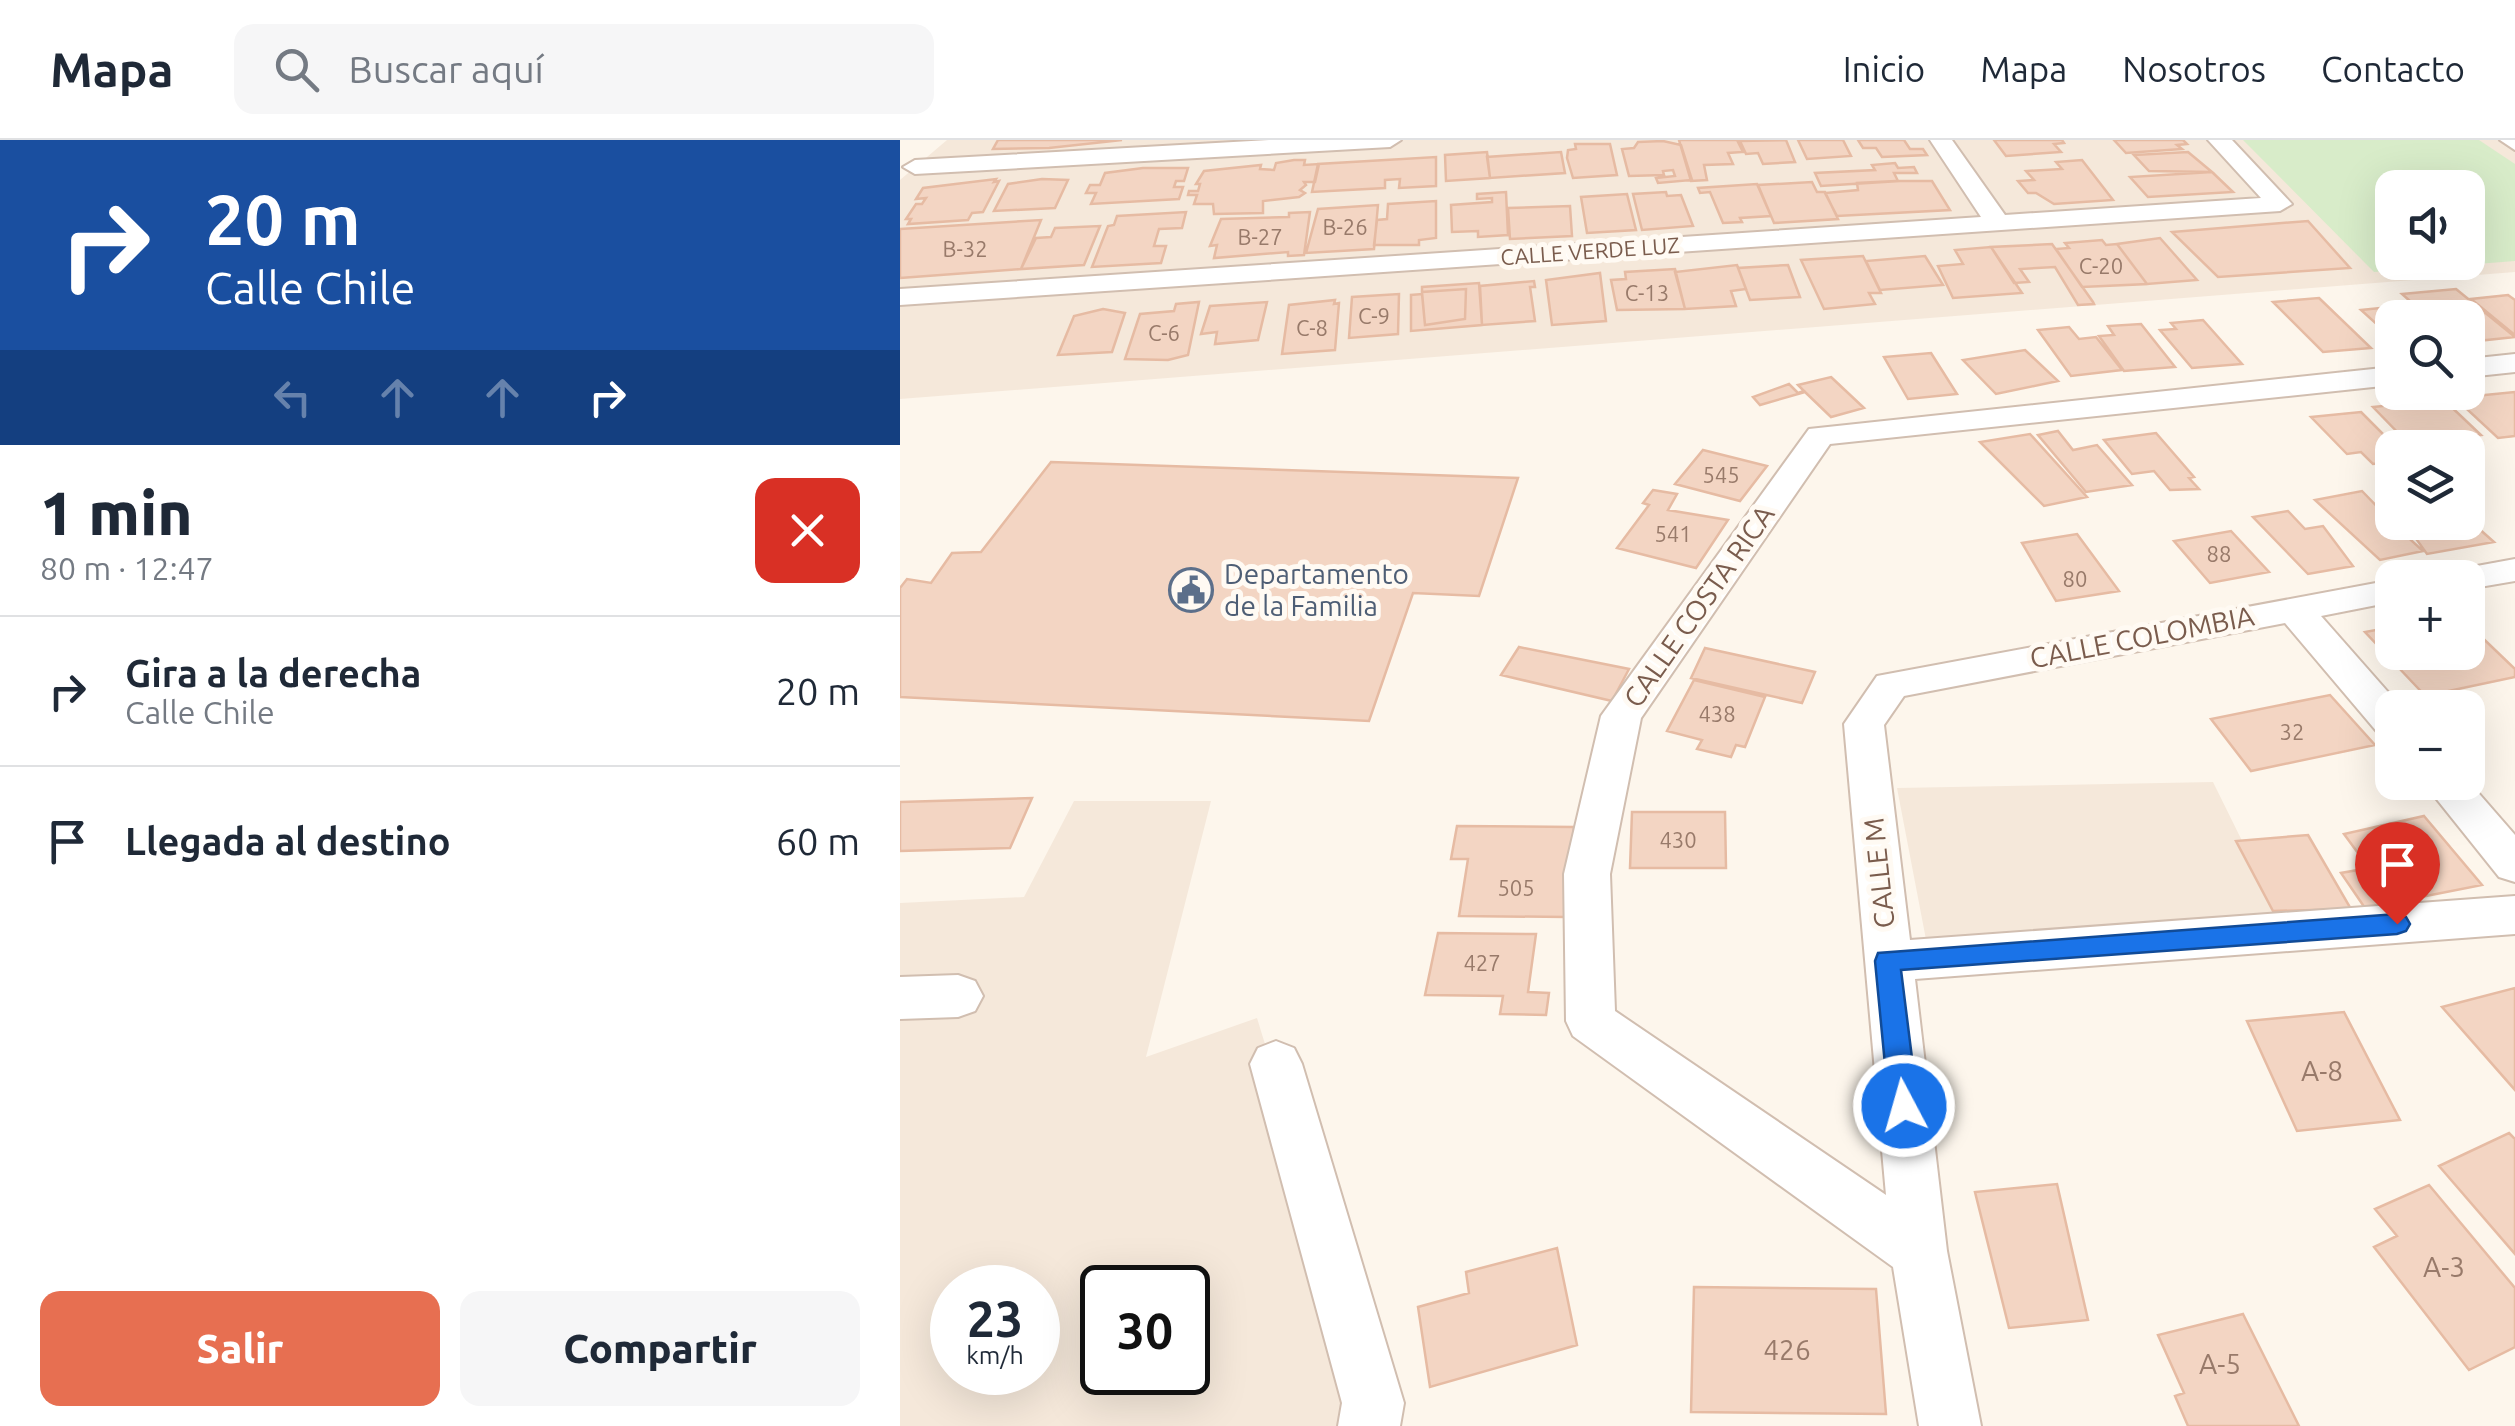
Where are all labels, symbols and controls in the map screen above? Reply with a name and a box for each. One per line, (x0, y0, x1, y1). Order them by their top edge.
search box (234, 24, 934, 114)
text: Mapa (50, 42, 174, 96)
icon: search (269, 42, 324, 97)
text: Buscar aquí (349, 48, 544, 90)
text: Inicio (1843, 49, 1925, 89)
text: Mapa (1980, 49, 2067, 89)
text: Nosotros (2122, 49, 2266, 89)
text: Contacto (2321, 49, 2465, 89)
map controls (2375, 170, 2485, 800)
button: sound (2375, 170, 2485, 280)
icon: right (40, 180, 170, 310)
text: 20 m (205, 180, 361, 258)
house number: B-26 (1322, 214, 1368, 239)
house number: B-27 (1237, 224, 1283, 249)
street label: CALLE VERDE LUZ (1500, 232, 1680, 269)
house number: B-32 (942, 236, 988, 261)
house number: C-20 (2079, 253, 2123, 278)
text: Calle Chile (205, 262, 415, 313)
house number: C-13 (1625, 280, 1669, 305)
button: search (2375, 300, 2485, 410)
house number: C-9 (1358, 303, 1390, 328)
house number: C-8 (1296, 315, 1328, 340)
house number: C-6 (1148, 320, 1180, 345)
icon: left (265, 370, 320, 425)
icon: ahead (370, 370, 425, 425)
icon: ahead (475, 370, 530, 425)
icon: right (580, 370, 635, 425)
button: layers (2375, 430, 2485, 540)
house number: 545 (1702, 462, 1740, 487)
button: close (755, 478, 860, 583)
text: 1 min (40, 479, 193, 546)
street label: CALLE COSTA RICA (1617, 499, 1780, 713)
house number: 541 (1654, 521, 1692, 546)
house number: 88 (2207, 541, 2231, 566)
text: 80 m · 12:47 (40, 550, 214, 586)
place label: Departamento de la Familia (1224, 558, 1409, 621)
button: + (2375, 560, 2485, 670)
house number: 80 (2063, 566, 2087, 591)
public building icon: Departamento de la Familia (1168, 567, 1214, 613)
street label: CALLE COLOMBIA (2027, 600, 2257, 673)
text: Gira a la derecha (125, 652, 421, 694)
icon: right (40, 664, 95, 719)
text: 20 m (776, 670, 860, 712)
button: − (2375, 690, 2485, 800)
text: Calle Chile (125, 694, 275, 730)
house number: 438 (1698, 701, 1736, 726)
house number: 32 (2280, 719, 2304, 744)
icon: arrive (40, 814, 95, 869)
street label: CALLE M (1857, 816, 1900, 930)
text: Llegada al destino (125, 820, 451, 862)
text: 60 m (776, 820, 860, 862)
pin (2355, 822, 2440, 925)
house number: 430 (1659, 827, 1697, 852)
icon: arrive (2370, 837, 2425, 892)
house number: 505 (1497, 875, 1535, 900)
house number: 427 (1463, 950, 1501, 975)
position arrow (1852, 1054, 1956, 1158)
house number: A-8 (2301, 1055, 2343, 1086)
house number: A-3 (2423, 1251, 2465, 1282)
speed limit sign: 30 (1080, 1265, 1210, 1395)
text: 23 (967, 1290, 1023, 1346)
button: Salir (40, 1291, 440, 1406)
button: Compartir (460, 1291, 860, 1406)
house number: 426 (1763, 1334, 1811, 1365)
text: km/h (966, 1341, 1024, 1369)
house number: A-5 (2199, 1348, 2241, 1379)

